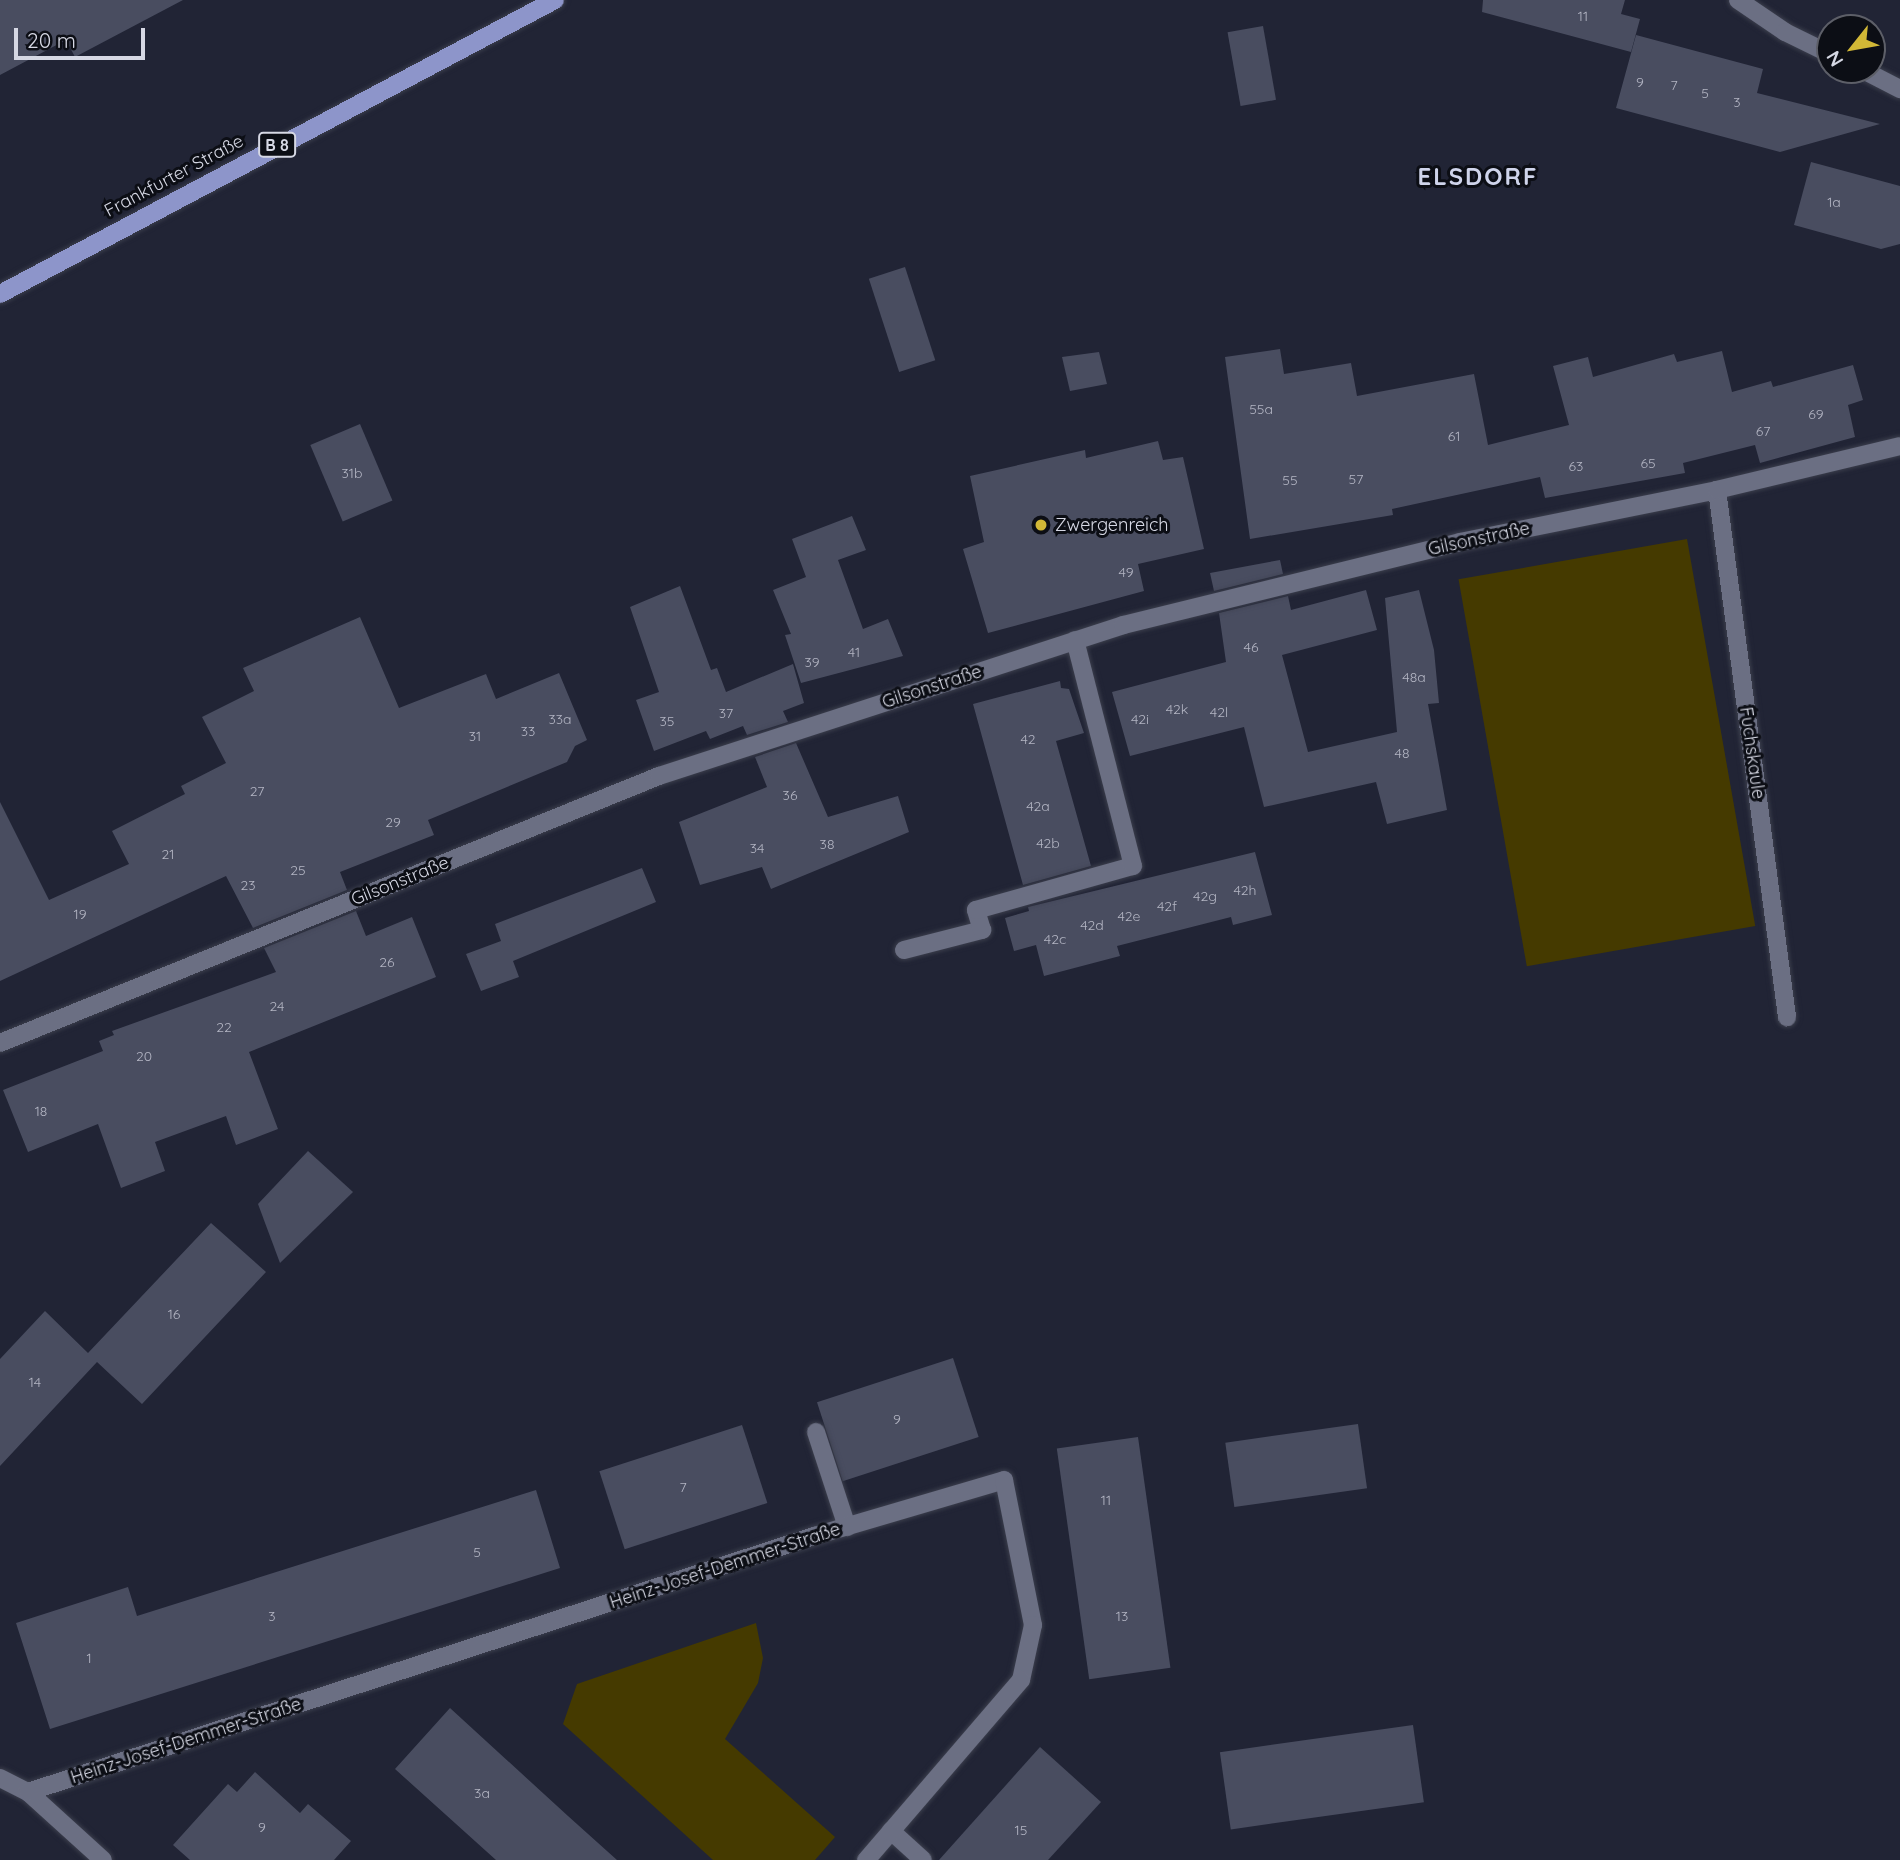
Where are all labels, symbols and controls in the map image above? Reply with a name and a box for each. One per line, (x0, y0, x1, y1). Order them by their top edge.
house number: 11 (1578, 8, 1588, 24)
scale bar (18, 14, 149, 58)
north arrow (1816, 14, 1886, 84)
text: 20 m (27, 27, 76, 53)
text: N (1821, 47, 1849, 71)
house number: 9 (1636, 74, 1644, 90)
house number: 7 (1670, 77, 1678, 93)
house number: 5 (1701, 85, 1709, 101)
house number: 3 (1733, 94, 1741, 110)
street label: Frankfurter Straße (101, 130, 247, 222)
road number: B 8 (258, 132, 296, 158)
district label: ELSDORF (1418, 163, 1538, 191)
house number: 1a (1827, 194, 1841, 210)
house number: 55a (1249, 401, 1273, 417)
house number: 69 (1808, 406, 1824, 422)
house number: 67 (1756, 423, 1770, 439)
house number: 61 (1448, 428, 1460, 444)
house number: 65 (1640, 455, 1656, 471)
house number: 63 (1569, 458, 1583, 474)
house number: 31b (342, 465, 362, 481)
house number: 57 (1349, 471, 1363, 487)
house number: 55 (1282, 472, 1298, 488)
place label: Zwergenreich (1055, 514, 1169, 536)
marker: Zwergenreich (1033, 517, 1049, 533)
street label: Gilsonstraße (1426, 518, 1532, 560)
house number: 49 (1119, 564, 1133, 580)
house number: 46 (1244, 639, 1258, 655)
house number: 41 (848, 644, 860, 660)
house number: 39 (804, 654, 820, 670)
street label: Gilsonstraße (879, 661, 985, 713)
house number: 48a (1402, 669, 1426, 685)
house number: 42k (1166, 701, 1188, 717)
house number: 42l (1210, 704, 1228, 720)
house number: 37 (719, 705, 733, 721)
street label: Fuchskaule (1735, 706, 1769, 800)
house number: 33a (548, 711, 572, 727)
house number: 42i (1131, 711, 1149, 727)
house number: 35 (660, 713, 674, 729)
house number: 33 (521, 723, 535, 739)
house number: 31 (469, 728, 481, 744)
house number: 42 (1020, 731, 1036, 747)
house number: 48 (1395, 745, 1409, 761)
house number: 27 (250, 783, 264, 799)
house number: 36 (783, 787, 797, 803)
house number: 42a (1026, 798, 1050, 814)
house number: 29 (385, 814, 401, 830)
house number: 42b (1036, 835, 1060, 851)
house number: 38 (820, 836, 834, 852)
house number: 34 (750, 840, 764, 856)
house number: 21 (162, 846, 174, 862)
street label: Gilsonstraße (348, 852, 452, 910)
house number: 25 (290, 862, 306, 878)
house number: 23 (240, 877, 256, 893)
house number: 42h (1233, 882, 1257, 898)
house number: 42g (1193, 888, 1217, 904)
house number: 42f (1157, 898, 1177, 914)
house number: 19 (74, 906, 86, 922)
house number: 42e (1117, 908, 1141, 924)
house number: 42d (1080, 917, 1104, 933)
house number: 42c (1044, 931, 1066, 947)
house number: 26 (379, 954, 395, 970)
house number: 24 (270, 998, 284, 1014)
house number: 22 (216, 1019, 232, 1035)
house number: 20 (136, 1048, 152, 1064)
house number: 18 (35, 1103, 47, 1119)
house number: 16 (168, 1306, 180, 1322)
house number: 14 (29, 1374, 41, 1390)
house number: 9 (893, 1411, 901, 1427)
house number: 7 (679, 1479, 687, 1495)
house number: 11 (1101, 1492, 1111, 1508)
street label: Heinz-Josef-Demmer-Straße (607, 1518, 843, 1614)
house number: 5 (473, 1544, 481, 1560)
house number: 3 (268, 1608, 276, 1624)
house number: 13 (1116, 1608, 1128, 1624)
house number: 1 (86, 1650, 92, 1666)
street label: Heinz-Josef-Demmer-Straße (68, 1693, 304, 1789)
house number: 3a (474, 1785, 490, 1801)
house number: 9 (258, 1819, 266, 1835)
house number: 15 (1015, 1822, 1027, 1838)

